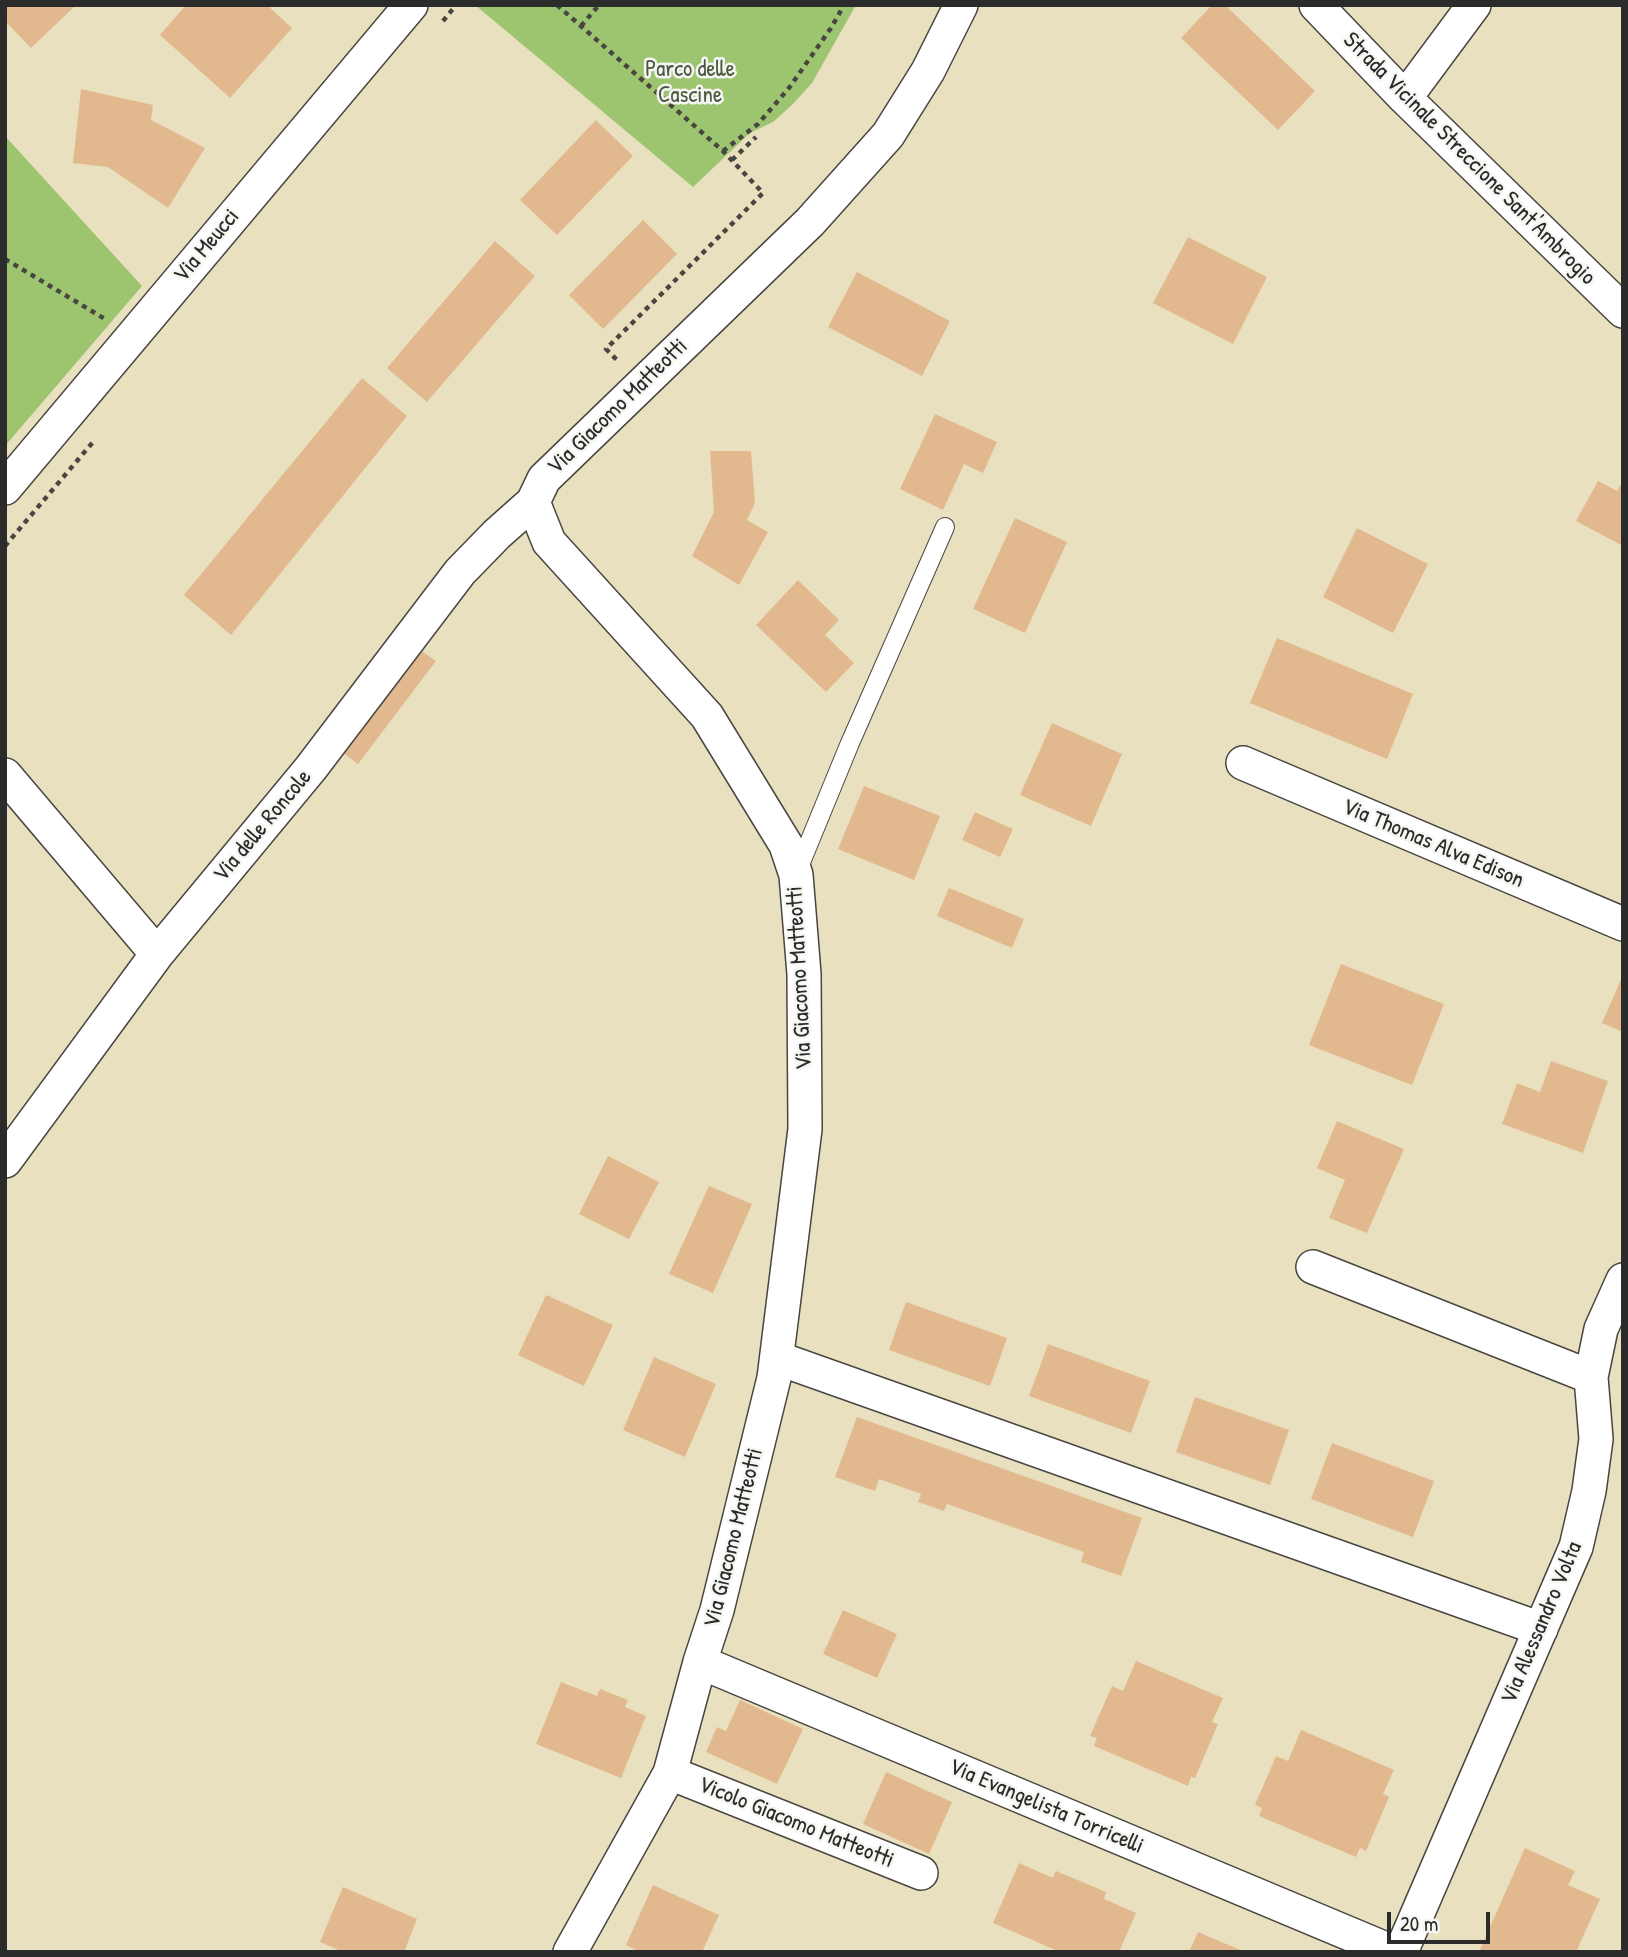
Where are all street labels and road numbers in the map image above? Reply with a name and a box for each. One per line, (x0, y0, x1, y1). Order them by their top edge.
street label: Strada Vicinale Streccione Sant'Ambrogio (1337, 27, 1601, 291)
street label: Via Meucci (168, 204, 246, 288)
street label: Via Giacomo Matteotti (542, 333, 694, 481)
street label: Via delle Roncole (208, 764, 318, 888)
street label: Via Thomas Alva Edison (1338, 793, 1528, 895)
street label: Via Giacomo Matteotti (781, 885, 819, 1071)
street label: Via Giacomo Matteotti (698, 1445, 770, 1631)
street label: Via Alessandro Volta (1495, 1538, 1589, 1708)
street label: Via Evangelista Torricelli (944, 1753, 1148, 1861)
street label: Vicolo Giacomo Matteotti (694, 1771, 898, 1875)

